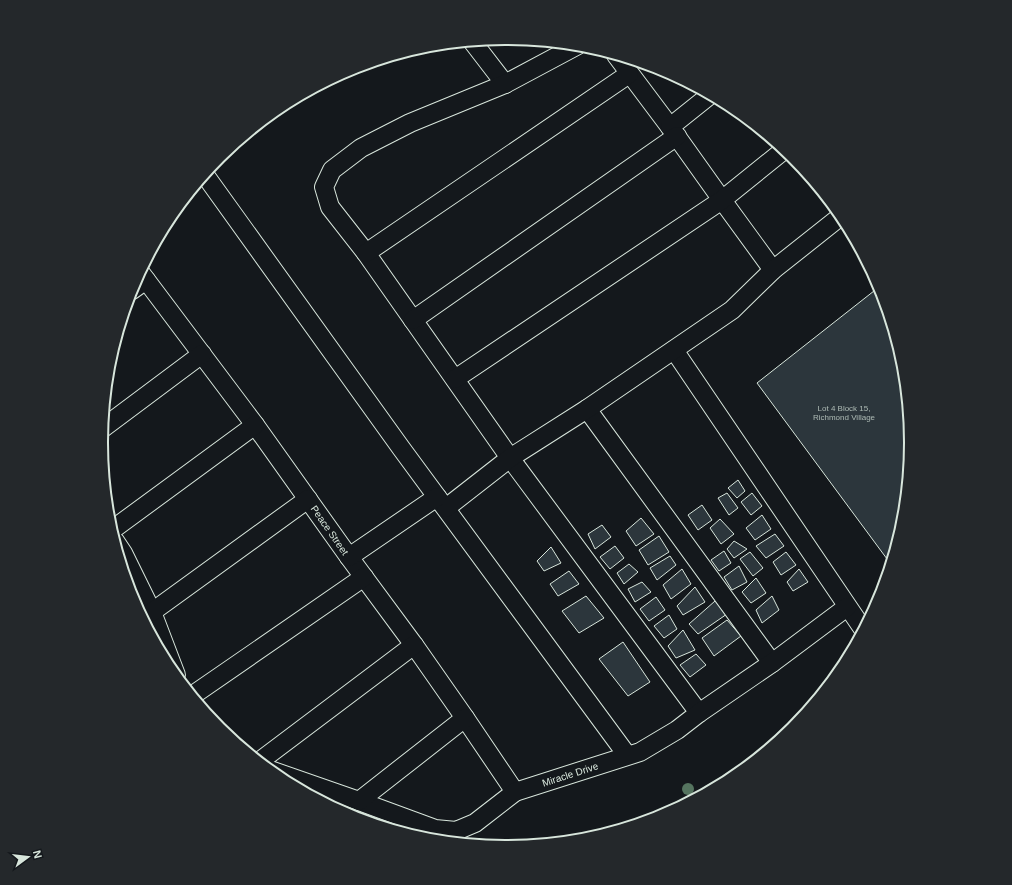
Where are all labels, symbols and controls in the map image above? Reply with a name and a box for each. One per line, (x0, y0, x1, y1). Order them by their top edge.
house number: Lot 4 Block 15, Richmond Village (813, 404, 876, 422)
street label: Peace Street (309, 503, 351, 557)
street label: Miracle Drive (541, 760, 600, 789)
north arrow (8, 837, 48, 877)
text: N (31, 849, 44, 860)

